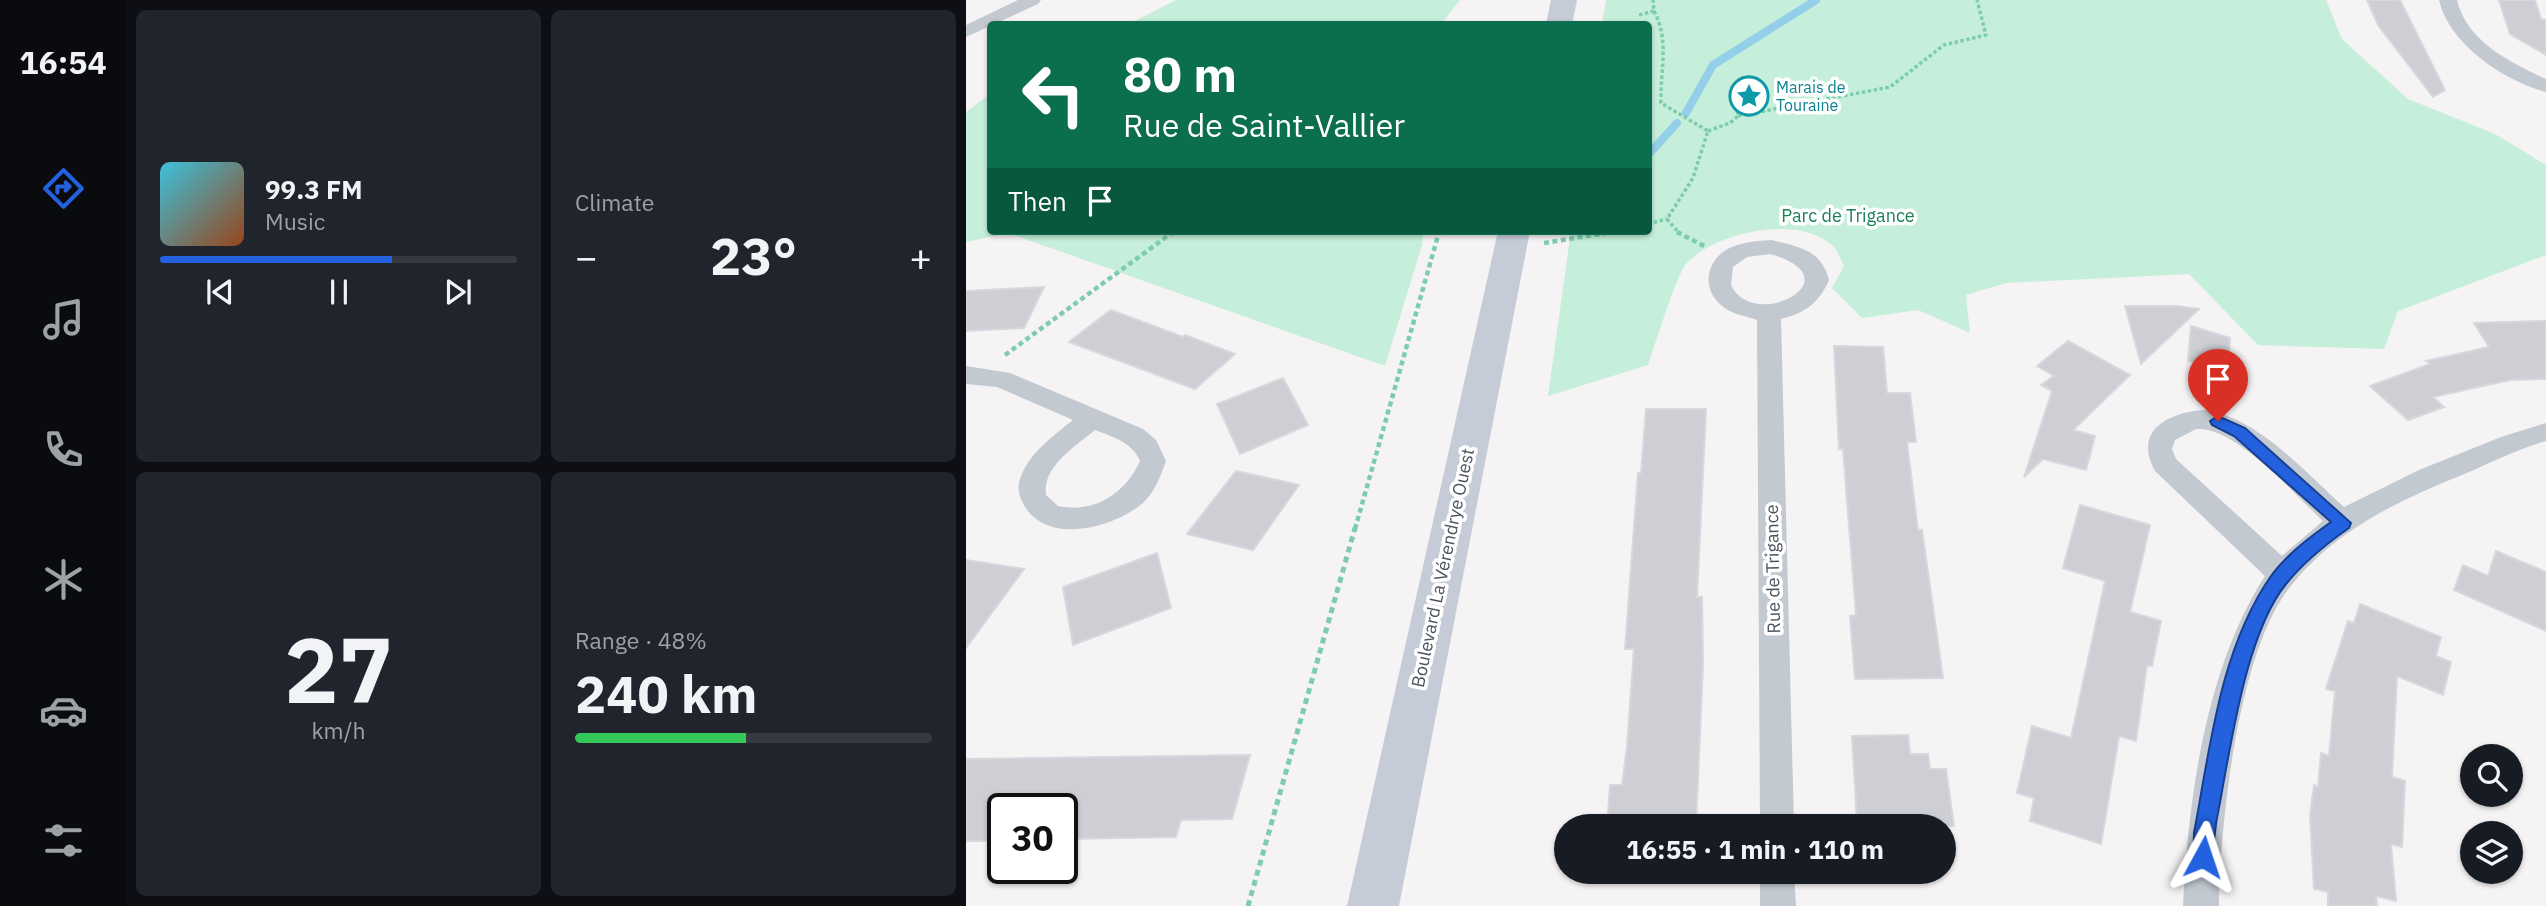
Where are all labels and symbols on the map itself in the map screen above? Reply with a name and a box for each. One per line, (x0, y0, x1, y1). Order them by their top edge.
place icon: Marais de Touraine (1728, 75, 1770, 117)
place label: Marais de Touraine (1776, 77, 1846, 115)
park label: Parc de Trigance (1781, 204, 1915, 227)
pin (2188, 349, 2248, 421)
street label: Boulevard La Vérendrye Ouest (1406, 446, 1479, 690)
street label: Rue de Trigance (1760, 504, 1785, 634)
speed limit sign: 30 (987, 793, 1078, 884)
position arrow (2166, 820, 2240, 894)

